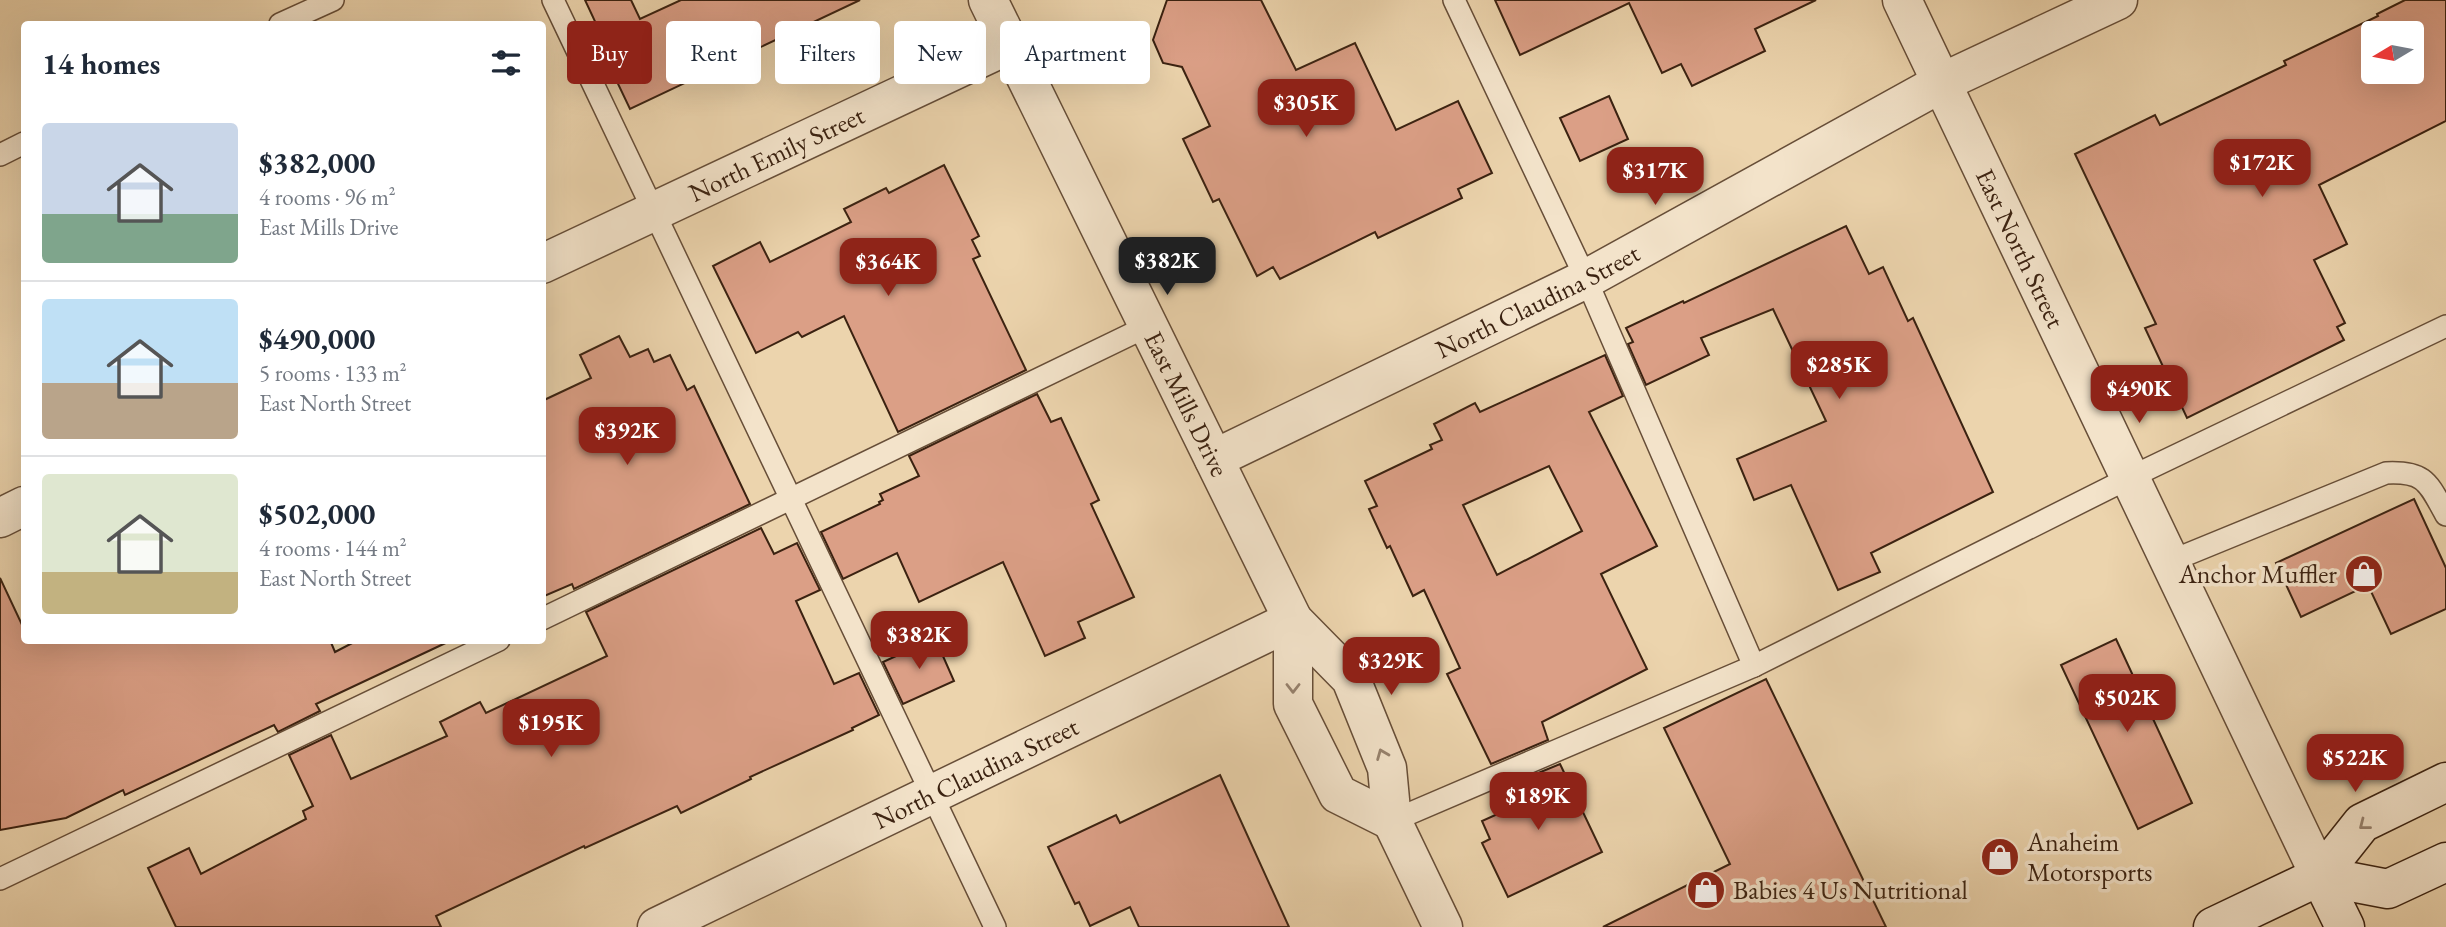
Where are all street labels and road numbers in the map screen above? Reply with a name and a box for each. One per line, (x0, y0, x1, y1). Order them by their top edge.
street label: North Emily Street (683, 98, 870, 210)
street label: East North Street (1968, 163, 2073, 333)
street label: North Claudina Street (1430, 236, 1646, 366)
street label: East Mills Drive (1137, 326, 1237, 482)
street label: North Claudina Street (868, 709, 1084, 837)

